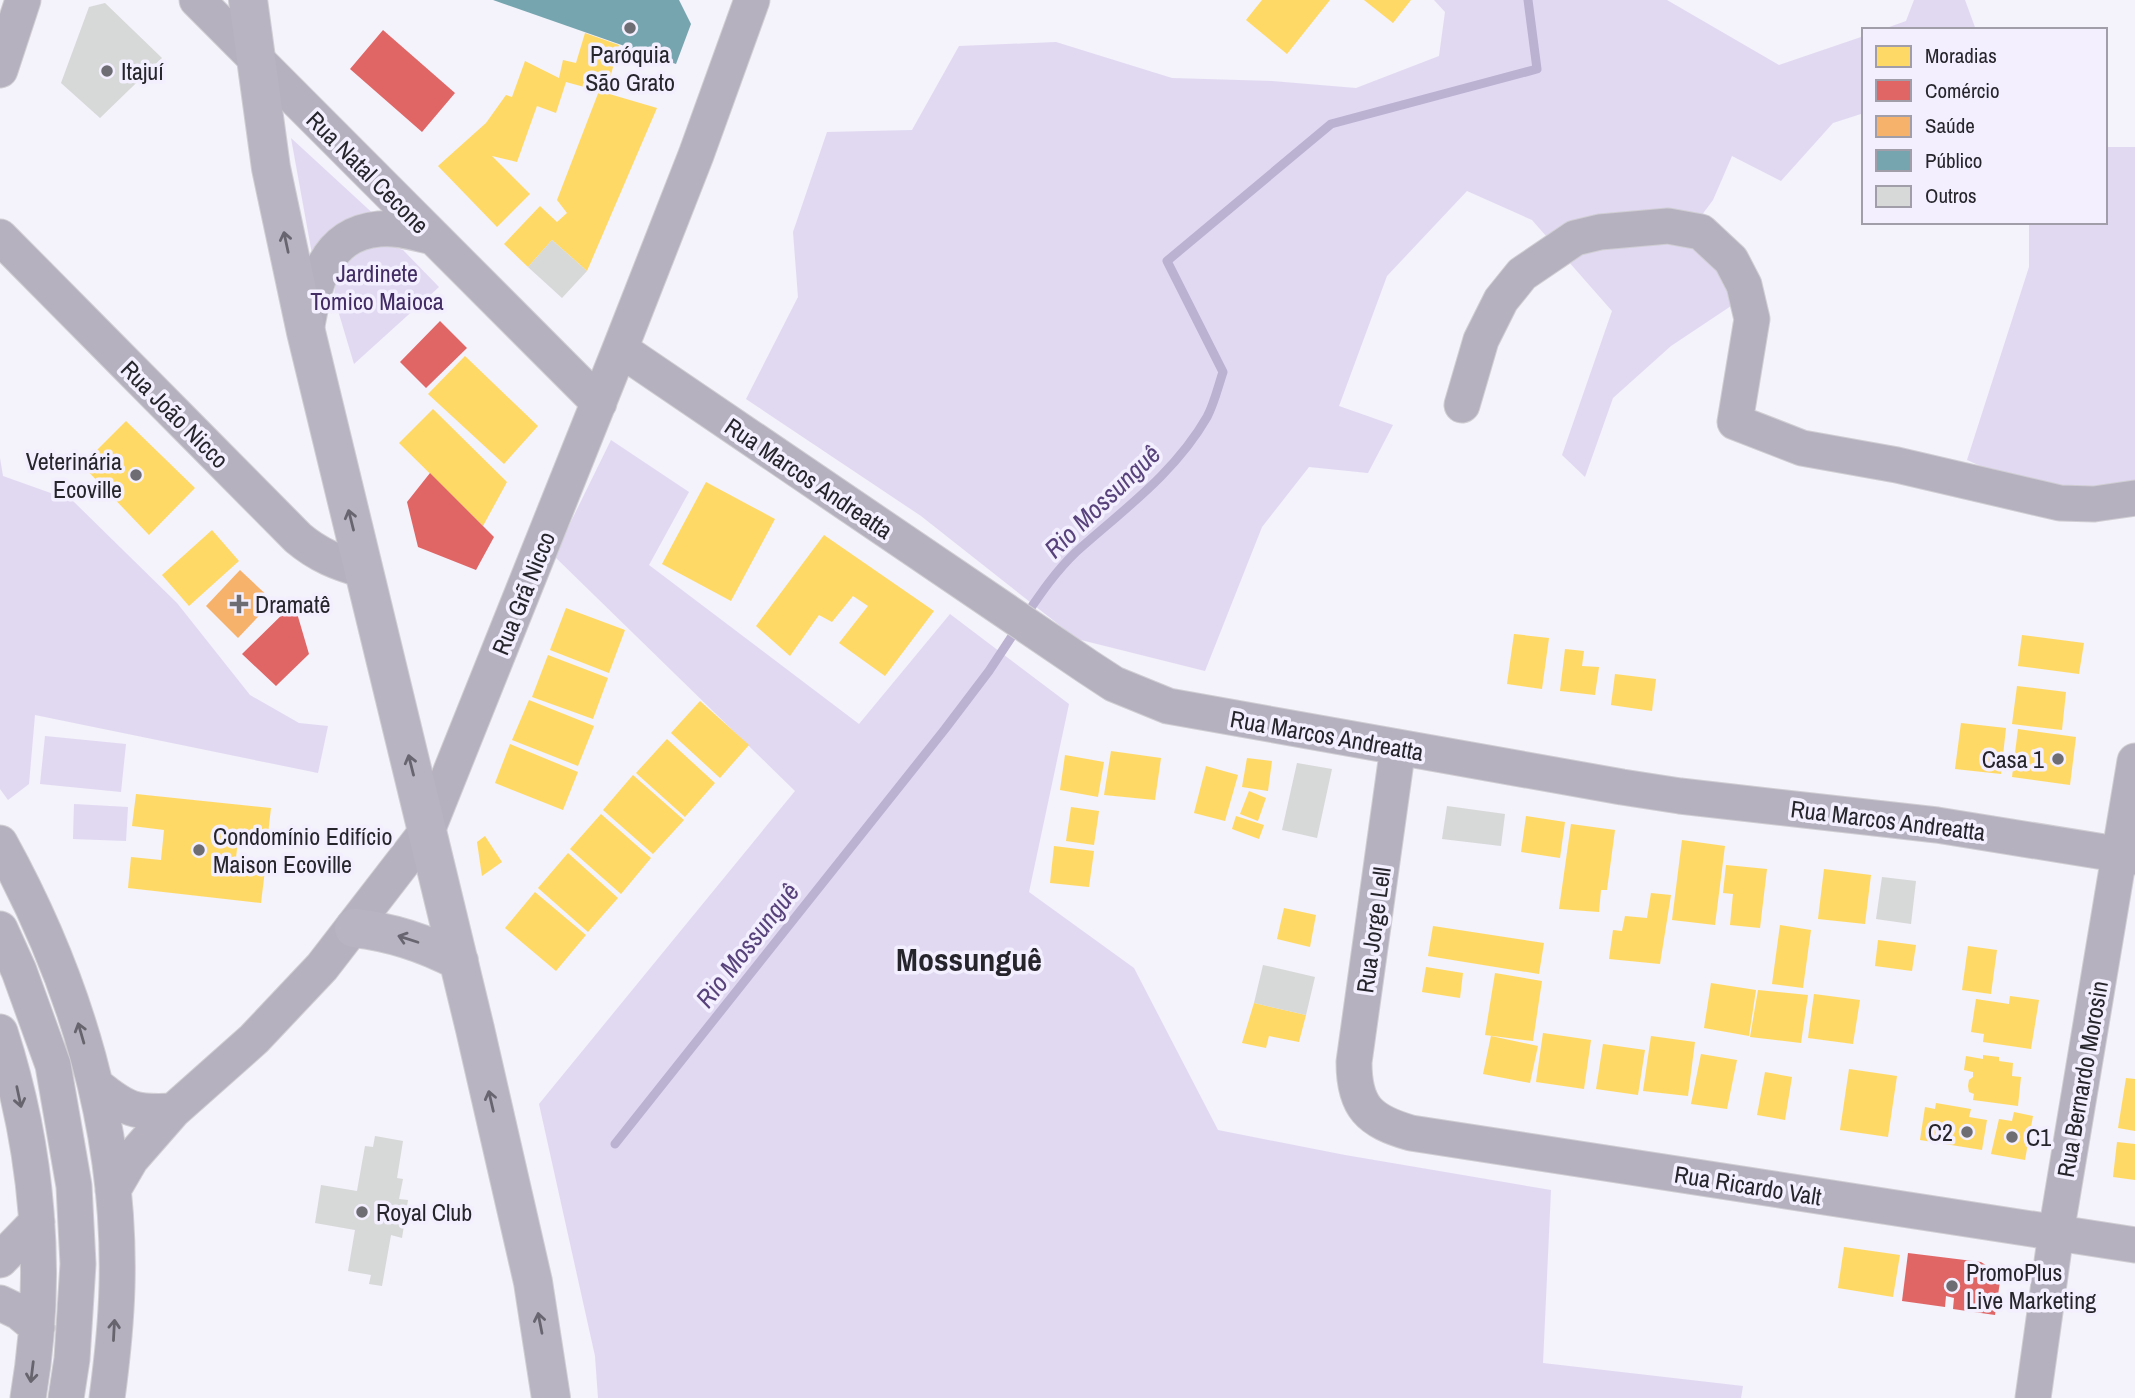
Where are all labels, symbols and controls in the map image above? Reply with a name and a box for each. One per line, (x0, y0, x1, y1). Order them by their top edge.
marker: Paróquia São Grato (622, 20, 638, 36)
legend (1862, 28, 2107, 224)
place label: Paróquia São Grato (585, 38, 675, 98)
text: Moradias (1925, 41, 1997, 70)
place label: Itajuí (121, 55, 164, 87)
marker: Itajuí (99, 63, 115, 79)
text: Comércio (1925, 76, 2000, 105)
street label: Rua Natal Cecone (300, 104, 436, 240)
text: Saúde (1925, 111, 1975, 140)
text: Público (1925, 146, 1982, 175)
text: Outros (1925, 181, 1977, 210)
one-way arrow (279, 231, 292, 254)
park label: Jardinete Tomico Maioca (310, 257, 444, 317)
street label: Rua João Nicco (114, 353, 236, 475)
street label: Rua Marcos Andreatta (719, 410, 899, 546)
water label: Rio Mossunguê (1036, 437, 1168, 565)
place label: Veterinária Ecoville (26, 445, 122, 505)
marker: Veterinária Ecoville (128, 467, 144, 483)
one-way arrow (344, 509, 357, 532)
street label: Rua Grã Nicco (484, 527, 562, 659)
place label: Dramatê (255, 588, 330, 620)
marker: Dramatê (229, 594, 249, 614)
street label: Rua Marcos Andreatta (1228, 702, 1426, 768)
place label: Casa 1 (1982, 743, 2044, 775)
marker: Casa 1 (2050, 751, 2066, 767)
one-way arrow (404, 754, 417, 777)
street label: Rua Marcos Andreatta (1789, 792, 1987, 848)
place label: Condomínio Edifício Maison Ecoville (213, 820, 392, 880)
marker: Condomínio Edifício Maison Ecoville (191, 842, 207, 858)
street label: Rua Jorge Lell (1348, 865, 1398, 995)
water label: Rio Mossunguê (687, 875, 807, 1015)
one-way arrow (398, 931, 420, 944)
district label: Mossunguê (896, 938, 1042, 981)
street label: Rua Bernardo Morosin (2049, 978, 2115, 1180)
one-way arrow (74, 1022, 87, 1044)
one-way arrow (12, 1085, 26, 1108)
one-way arrow (484, 1090, 497, 1113)
place label: C2 (1928, 1116, 1953, 1148)
place label: C1 (2026, 1121, 2051, 1153)
marker: C2 (1959, 1124, 1975, 1140)
marker: C1 (2004, 1129, 2020, 1145)
street label: Rua Ricardo Valt (1672, 1158, 1824, 1212)
place label: Royal Club (376, 1196, 472, 1228)
marker: Royal Club (354, 1204, 370, 1220)
place label: PromoPlus Live Marketing (1966, 1256, 2096, 1316)
marker: PromoPlus Live Marketing (1944, 1278, 1960, 1294)
one-way arrow (533, 1312, 547, 1335)
one-way arrow (108, 1319, 121, 1342)
one-way arrow (25, 1360, 38, 1383)

